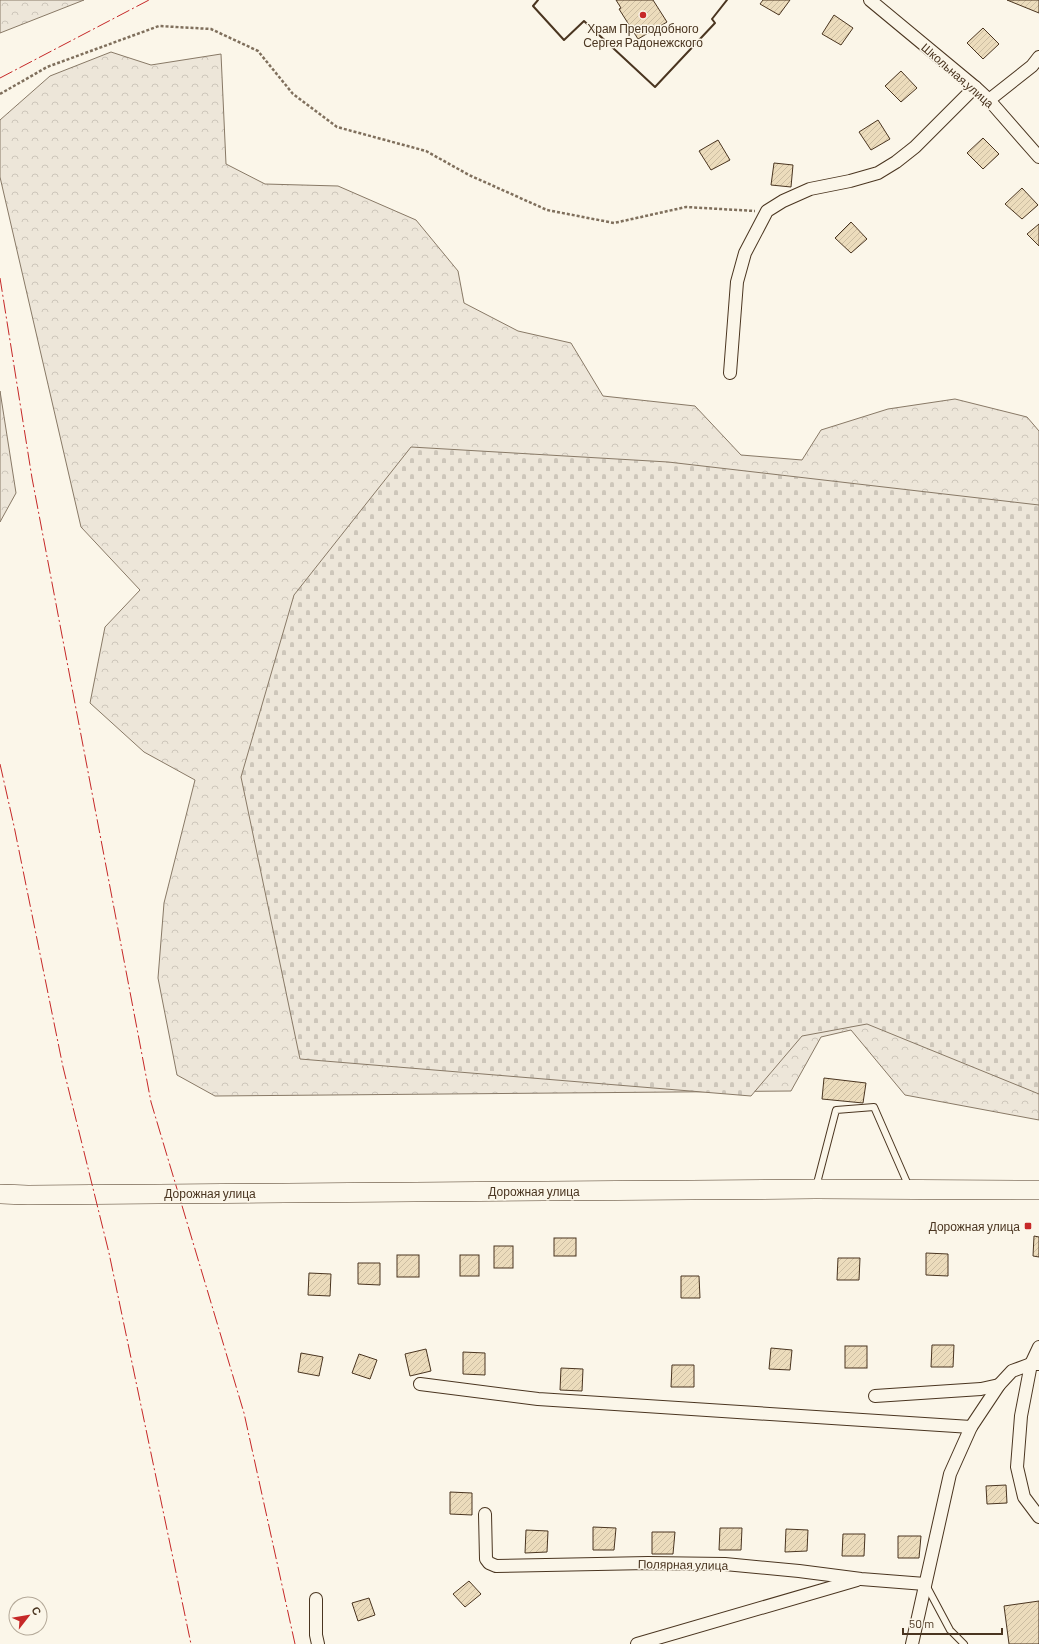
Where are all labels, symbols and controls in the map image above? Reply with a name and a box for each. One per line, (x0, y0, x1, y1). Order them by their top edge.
marker: Храм Преподобного Сергея Радонежского (638, 10, 648, 20)
place label: Храм Преподобного Сергея Радонежского (583, 21, 703, 50)
street label: Школьная улица (918, 40, 997, 111)
street label: Дорожная улица (488, 1184, 580, 1199)
street label: Дорожная улица (164, 1186, 256, 1201)
place label: Дорожная улица (929, 1219, 1020, 1234)
marker: Дорожная улица (1023, 1221, 1033, 1231)
street label: Полярная улица (638, 1556, 729, 1573)
north arrow (8, 1596, 48, 1636)
text: С (29, 1604, 45, 1617)
scale bar (903, 1610, 1002, 1636)
text: 50 m (909, 1616, 934, 1630)

